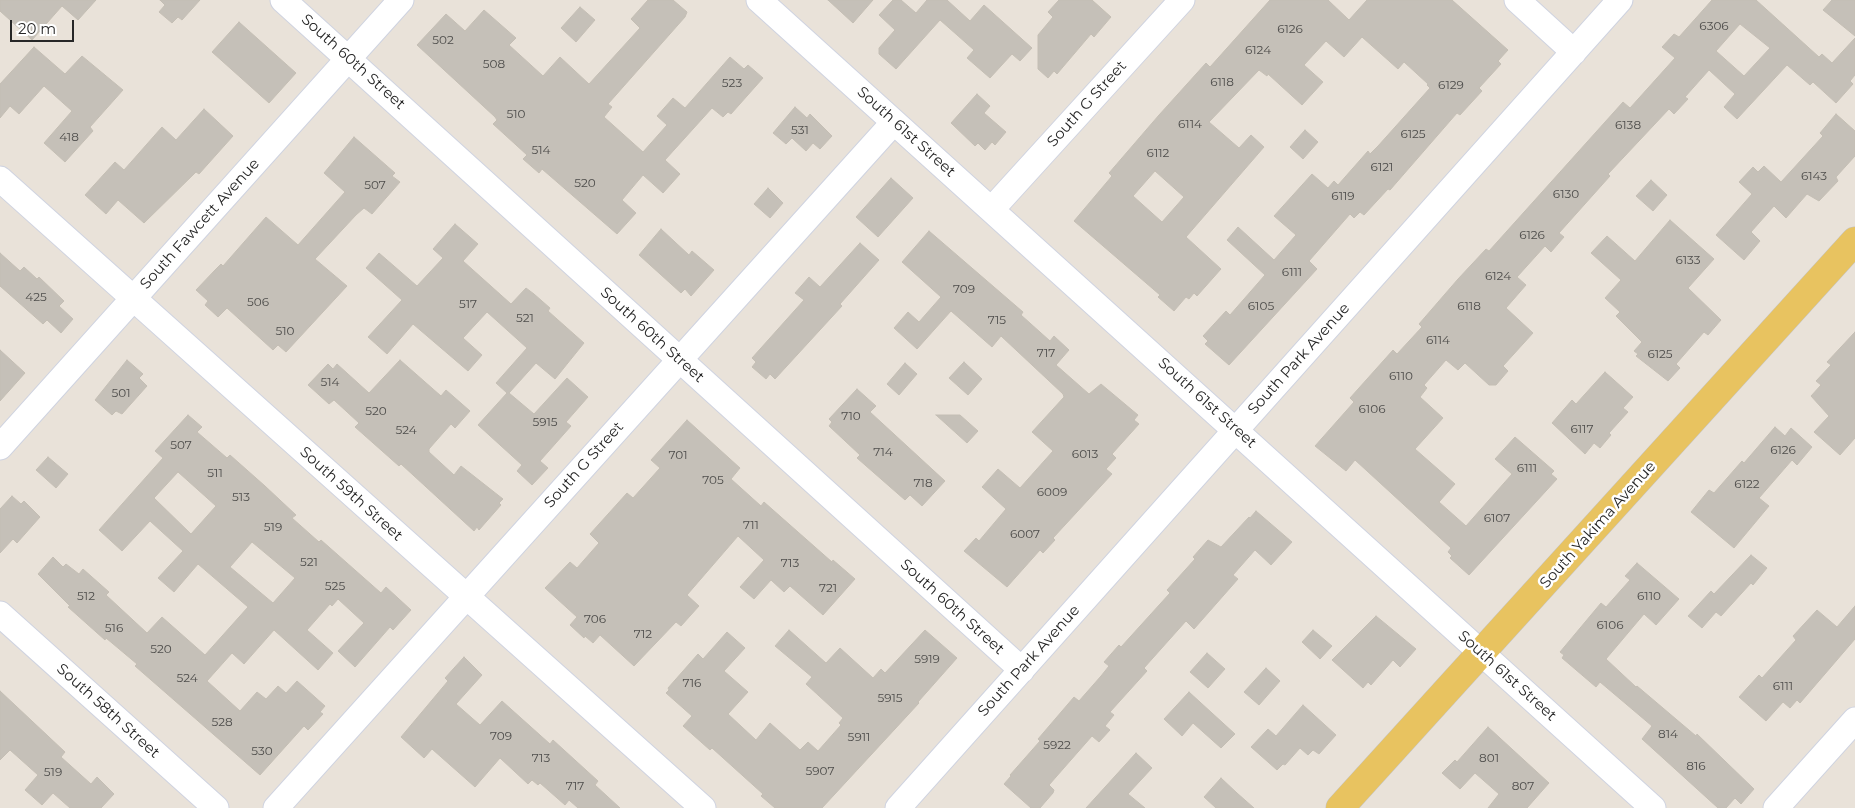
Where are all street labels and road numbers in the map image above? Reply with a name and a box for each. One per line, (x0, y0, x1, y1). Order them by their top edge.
street label: South 60th Street (297, 11, 409, 113)
street label: South G Street (1044, 57, 1130, 151)
street label: South 61st Street (853, 83, 959, 181)
street label: South Fawcett Avenue (137, 155, 263, 293)
street label: South 60th Street (596, 284, 708, 386)
street label: South Park Avenue (1244, 300, 1354, 418)
street label: South 61st Street (1154, 354, 1260, 452)
street label: South G Street (541, 418, 627, 512)
street label: South 59th Street (296, 443, 406, 545)
street label: South Yakima Avenue (1536, 458, 1660, 592)
street label: South 60th Street (896, 556, 1008, 658)
street label: South Park Avenue (974, 602, 1084, 720)
street label: South 61st Street (1454, 627, 1560, 725)
street label: South 58th Street (53, 660, 163, 762)

